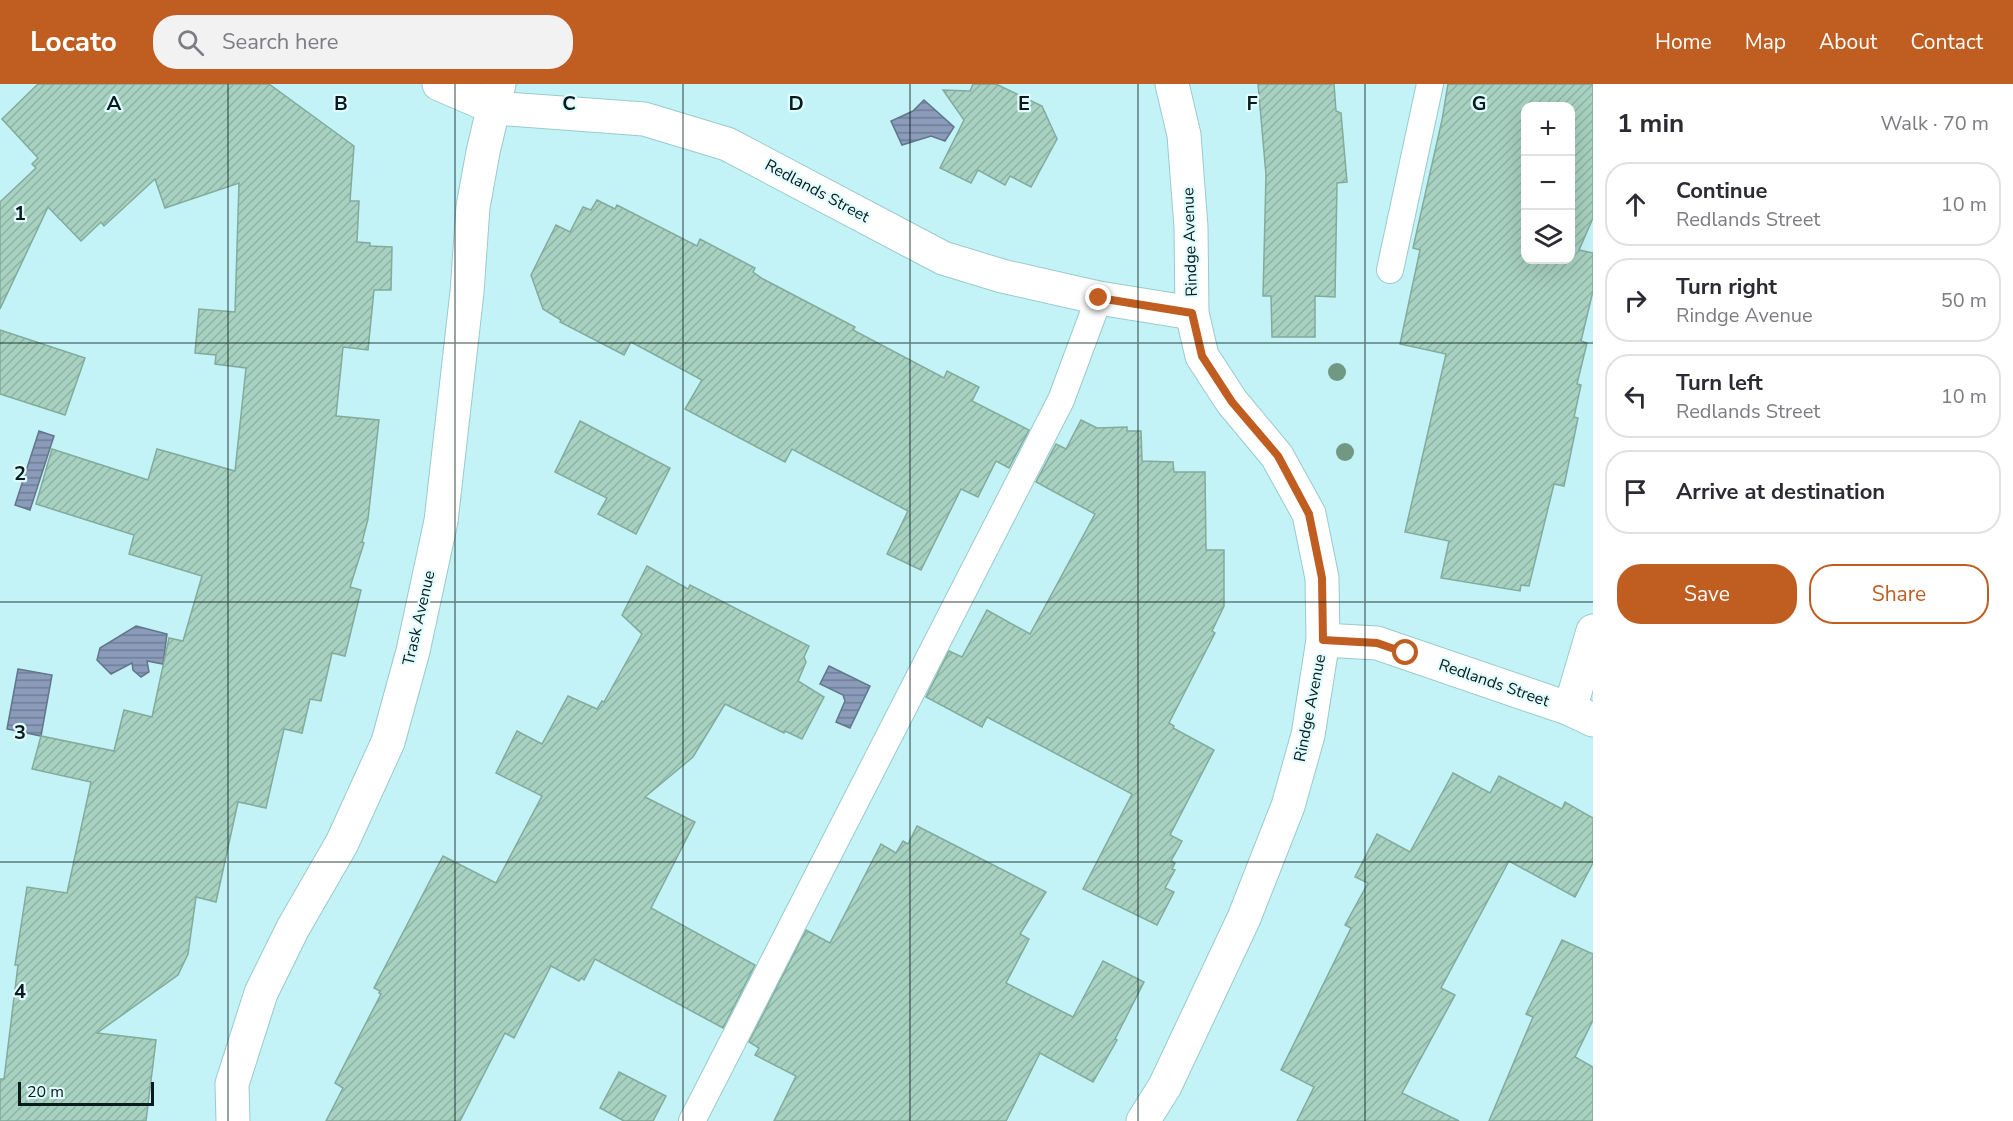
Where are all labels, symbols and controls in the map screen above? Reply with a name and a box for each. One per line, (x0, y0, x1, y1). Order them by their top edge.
search box (153, 15, 573, 69)
text: Locato (30, 23, 117, 61)
icon: search (174, 26, 207, 59)
text: Search here (222, 27, 339, 57)
text: Home (1655, 28, 1712, 56)
text: Map (1745, 28, 1786, 56)
text: About (1819, 28, 1877, 56)
text: Contact (1910, 28, 1983, 56)
text: A (107, 90, 122, 117)
text: B (334, 90, 348, 117)
text: C (562, 90, 576, 117)
text: D (788, 90, 804, 117)
text: E (1018, 90, 1030, 117)
text: F (1246, 90, 1258, 117)
text: G (1472, 90, 1486, 117)
map controls (1521, 102, 1575, 264)
button: + (1521, 102, 1575, 156)
text: 1 min (1617, 106, 1684, 141)
text: Walk · 70 m (1881, 110, 1989, 137)
street label: Redlands Street (761, 154, 873, 228)
button: − (1521, 156, 1575, 210)
text: Continue (1676, 176, 1767, 206)
street label: Rindge Avenue (1177, 187, 1203, 297)
icon: ahead (1619, 188, 1652, 221)
text: 10 m (1941, 191, 1987, 218)
text: 1 (14, 200, 26, 227)
text: Redlands Street (1676, 206, 1820, 233)
button: layers (1521, 210, 1575, 264)
text: Turn right (1676, 272, 1777, 302)
route end (1085, 284, 1111, 310)
icon: right (1619, 284, 1652, 317)
text: 50 m (1941, 287, 1987, 314)
text: Rindge Avenue (1676, 302, 1813, 329)
text: Turn left (1676, 368, 1763, 398)
icon: left (1619, 380, 1652, 413)
text: 10 m (1941, 383, 1987, 410)
text: Redlands Street (1676, 398, 1820, 425)
text: 2 (14, 460, 26, 487)
icon: arrive (1619, 476, 1652, 509)
text: Arrive at destination (1676, 477, 1885, 507)
button: Save (1617, 564, 1797, 624)
button: Share (1809, 564, 1989, 624)
street label: Trask Avenue (397, 568, 441, 668)
route start (1392, 639, 1418, 665)
street label: Rindge Avenue (1289, 652, 1331, 764)
street label: Redlands Street (1436, 654, 1553, 712)
text: 3 (14, 719, 26, 746)
text: 4 (14, 978, 26, 1005)
scale bar (18, 1079, 154, 1106)
text: 20 m (27, 1081, 64, 1103)

